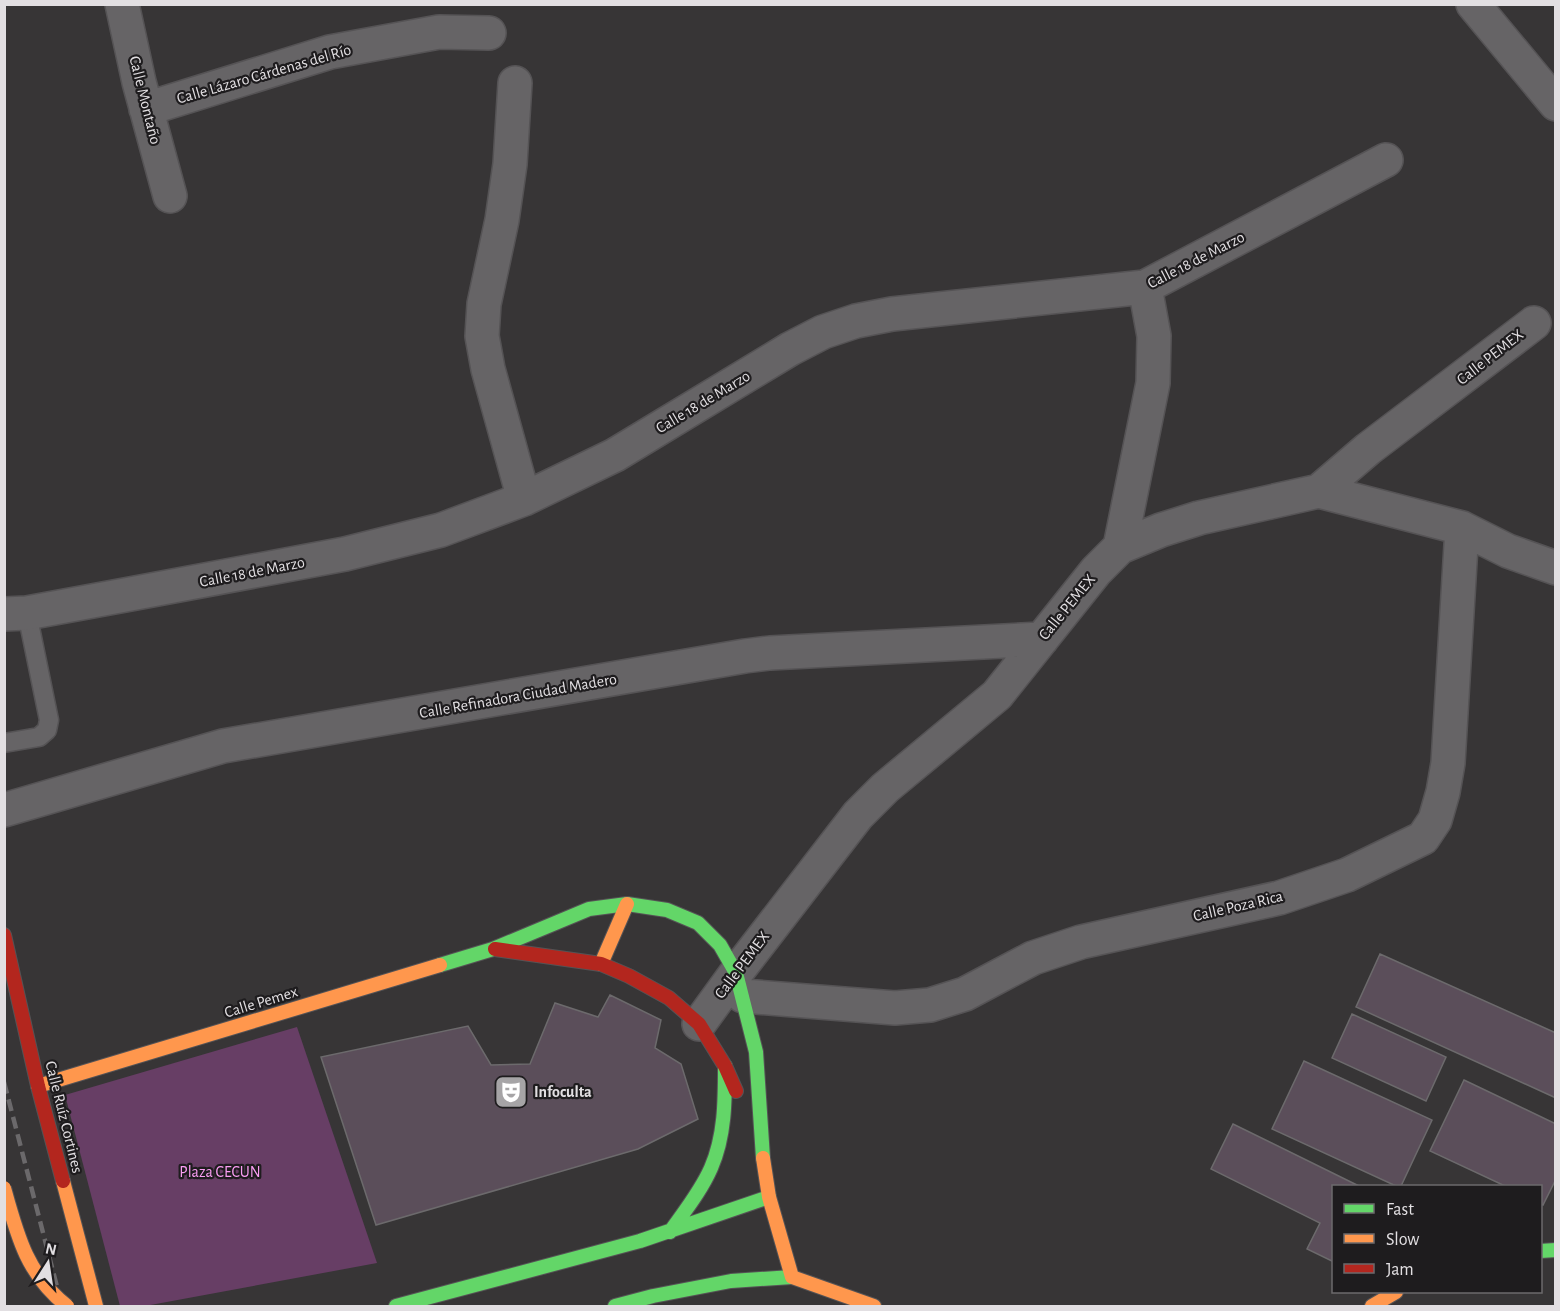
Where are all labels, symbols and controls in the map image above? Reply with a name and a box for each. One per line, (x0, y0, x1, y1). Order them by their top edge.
street label: Calle Lázaro Cárdenas del Río (175, 41, 353, 107)
street label: Calle Montaño (126, 54, 164, 146)
street label: Calle 18 de Marzo (1145, 229, 1247, 291)
street label: Calle PEMEX (1454, 326, 1527, 388)
street label: Calle 18 de Marzo (653, 368, 753, 436)
street label: Calle 18 de Marzo (198, 554, 306, 590)
street label: Calle PEMEX (1036, 571, 1099, 643)
street label: Calle Refinadora Ciudad Madero (418, 671, 618, 721)
street label: Calle Poza Rica (1192, 888, 1284, 924)
street label: Calle PEMEX (712, 928, 773, 1002)
street label: Calle Pemex (222, 983, 300, 1021)
street label: Calle Ruíz Cortines (42, 1059, 86, 1175)
theatre icon: Infoculta (493, 1074, 529, 1110)
place label: Infoculta (534, 1084, 592, 1100)
park label: Plaza CECUN (179, 1164, 261, 1180)
legend (1332, 1185, 1542, 1293)
text: Fast (1386, 1201, 1414, 1219)
text: Slow (1386, 1231, 1419, 1249)
north arrow (18, 1233, 78, 1293)
text: N (44, 1240, 58, 1258)
text: Jam (1386, 1261, 1414, 1279)

